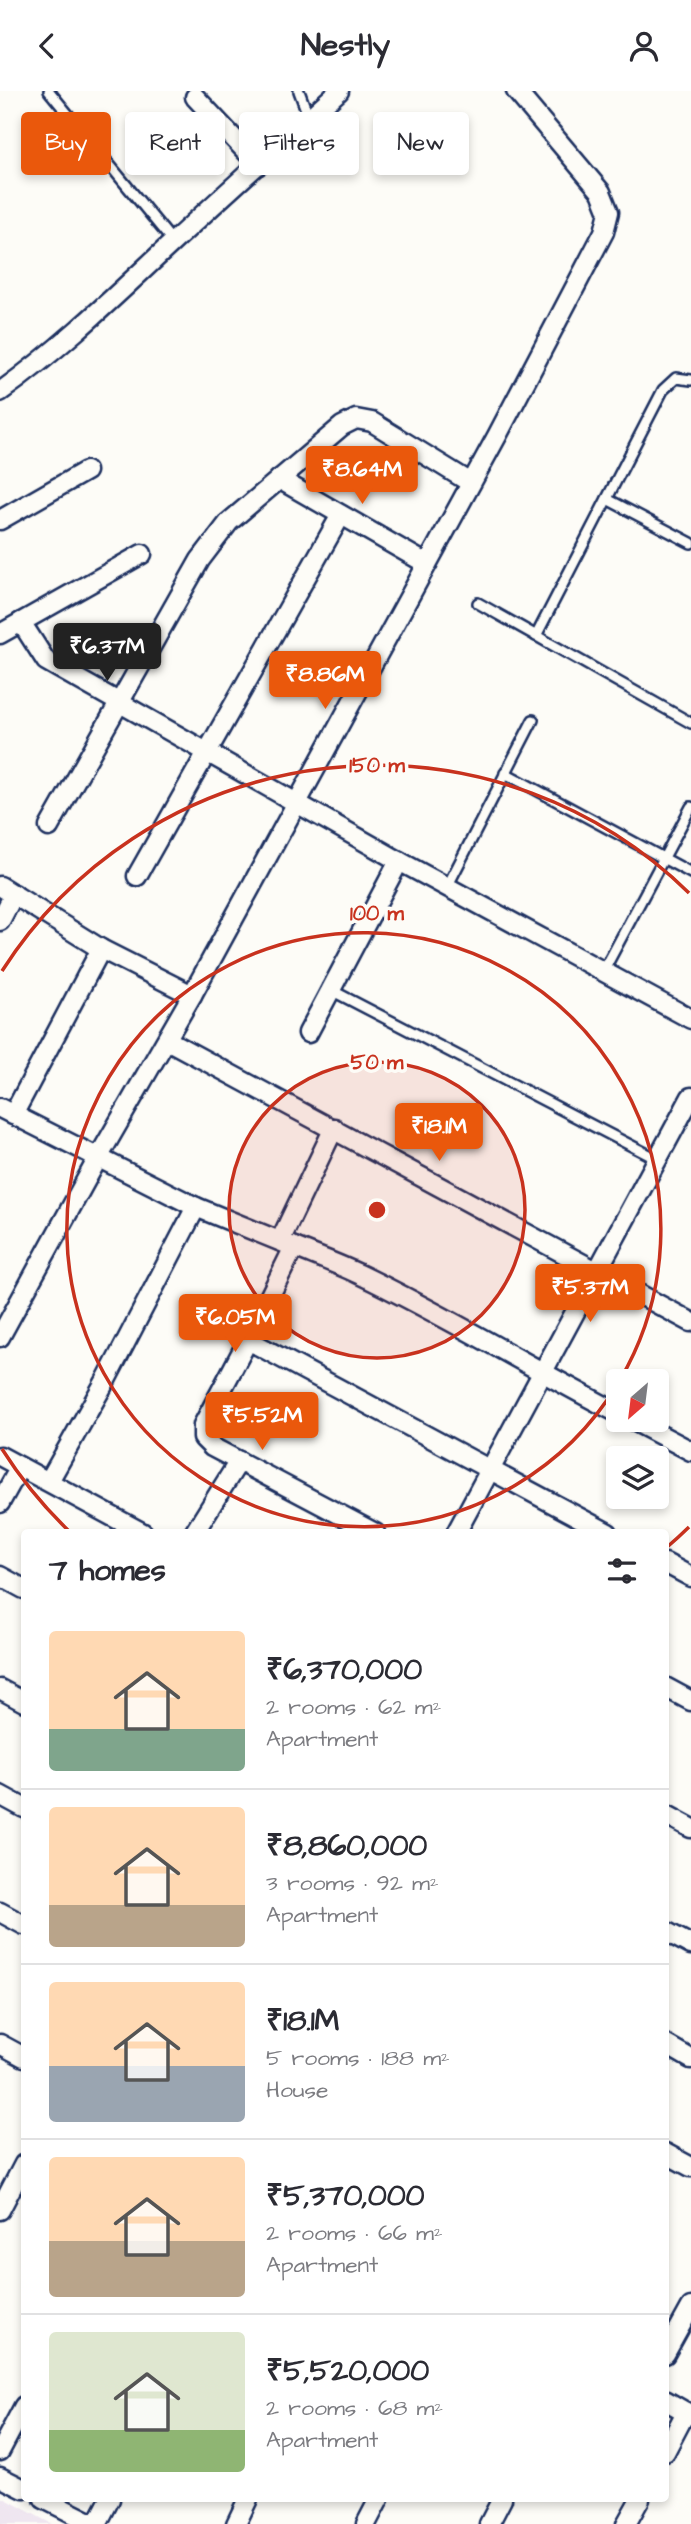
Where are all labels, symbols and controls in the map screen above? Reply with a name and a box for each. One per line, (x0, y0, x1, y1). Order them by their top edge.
text: Nestly (301, 23, 390, 68)
icon: back (28, 27, 66, 65)
icon: person (625, 27, 663, 65)
chip: Buy (21, 112, 111, 175)
chip: Rent (125, 112, 225, 175)
chip: Filters (239, 112, 359, 175)
chip: New (373, 112, 469, 175)
pin: ₹8.64M (305, 447, 419, 506)
text: ₹8.64M (322, 453, 402, 485)
pin: ₹6.37M (50, 623, 164, 683)
text: ₹6.37M (69, 630, 145, 662)
pin: ₹8.86M (268, 651, 382, 711)
text: ₹8.86M (285, 658, 365, 690)
text: 150 m (349, 751, 405, 780)
text: 100 m (350, 899, 405, 928)
text: 50 m (351, 1048, 404, 1077)
pin: ₹18.1M (382, 1103, 496, 1163)
text: ₹18.1M (411, 1110, 467, 1142)
centre of rings (365, 1198, 389, 1222)
pin: ₹5.37M (533, 1265, 647, 1324)
text: ₹5.37M (551, 1271, 629, 1303)
pin: ₹6.05M (178, 1295, 292, 1354)
text: ₹6.05M (195, 1301, 275, 1333)
north arrow (606, 1369, 668, 1431)
map controls (606, 1369, 669, 1509)
pin: ₹5.52M (205, 1393, 319, 1452)
text: ₹5.52M (221, 1399, 303, 1431)
button: layers (606, 1446, 669, 1509)
text: 7 homes (49, 1550, 166, 1592)
icon: filters (603, 1552, 641, 1590)
text: ₹6,370,000 (266, 1649, 422, 1691)
icon: home (105, 1659, 189, 1743)
text: 2 rooms · 62 m² (266, 1691, 441, 1723)
text: Apartment (266, 1723, 378, 1755)
text: ₹8,860,000 (266, 1825, 427, 1867)
icon: home (105, 1835, 189, 1919)
text: 3 rooms · 92 m² (266, 1867, 439, 1899)
text: Apartment (266, 1899, 378, 1931)
text: ₹18.1M (266, 2000, 339, 2042)
icon: home (105, 2010, 189, 2094)
text: 5 rooms · 188 m² (266, 2042, 450, 2074)
text: House (266, 2074, 329, 2106)
text: ₹5,370,000 (266, 2175, 425, 2217)
icon: home (105, 2185, 189, 2269)
text: 2 rooms · 66 m² (266, 2217, 443, 2249)
text: Apartment (266, 2249, 378, 2281)
text: ₹5,520,000 (266, 2350, 429, 2392)
icon: home (105, 2360, 189, 2444)
text: 2 rooms · 68 m² (266, 2392, 443, 2424)
text: Apartment (266, 2424, 378, 2456)

